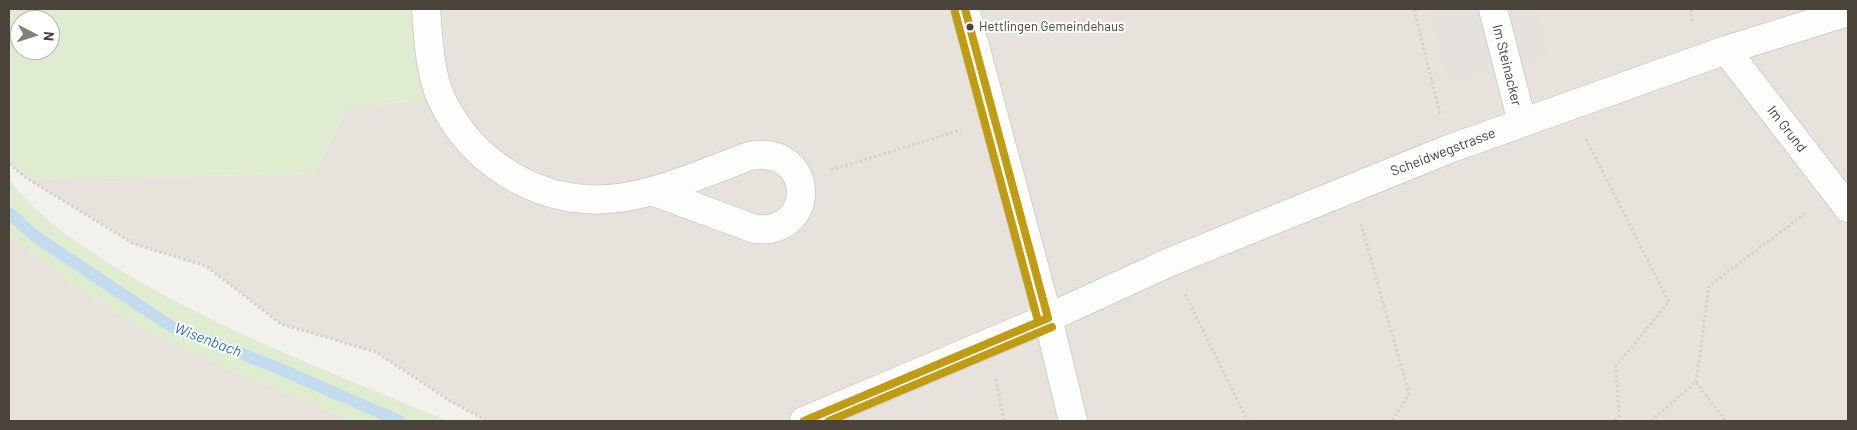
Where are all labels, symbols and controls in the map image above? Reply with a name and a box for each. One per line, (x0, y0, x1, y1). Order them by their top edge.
north arrow (10, 10, 60, 60)
place label: Hettlingen Gemeindehaus (979, 19, 1124, 35)
marker: Hettlingen Gemeindehaus (965, 22, 975, 32)
street label: Im Steinacker (1489, 23, 1525, 107)
text: N (41, 31, 58, 42)
street label: Im Grund (1764, 102, 1810, 156)
street label: Scheidwegstrasse (1388, 124, 1498, 180)
water label: Wisenbach (172, 319, 244, 361)

